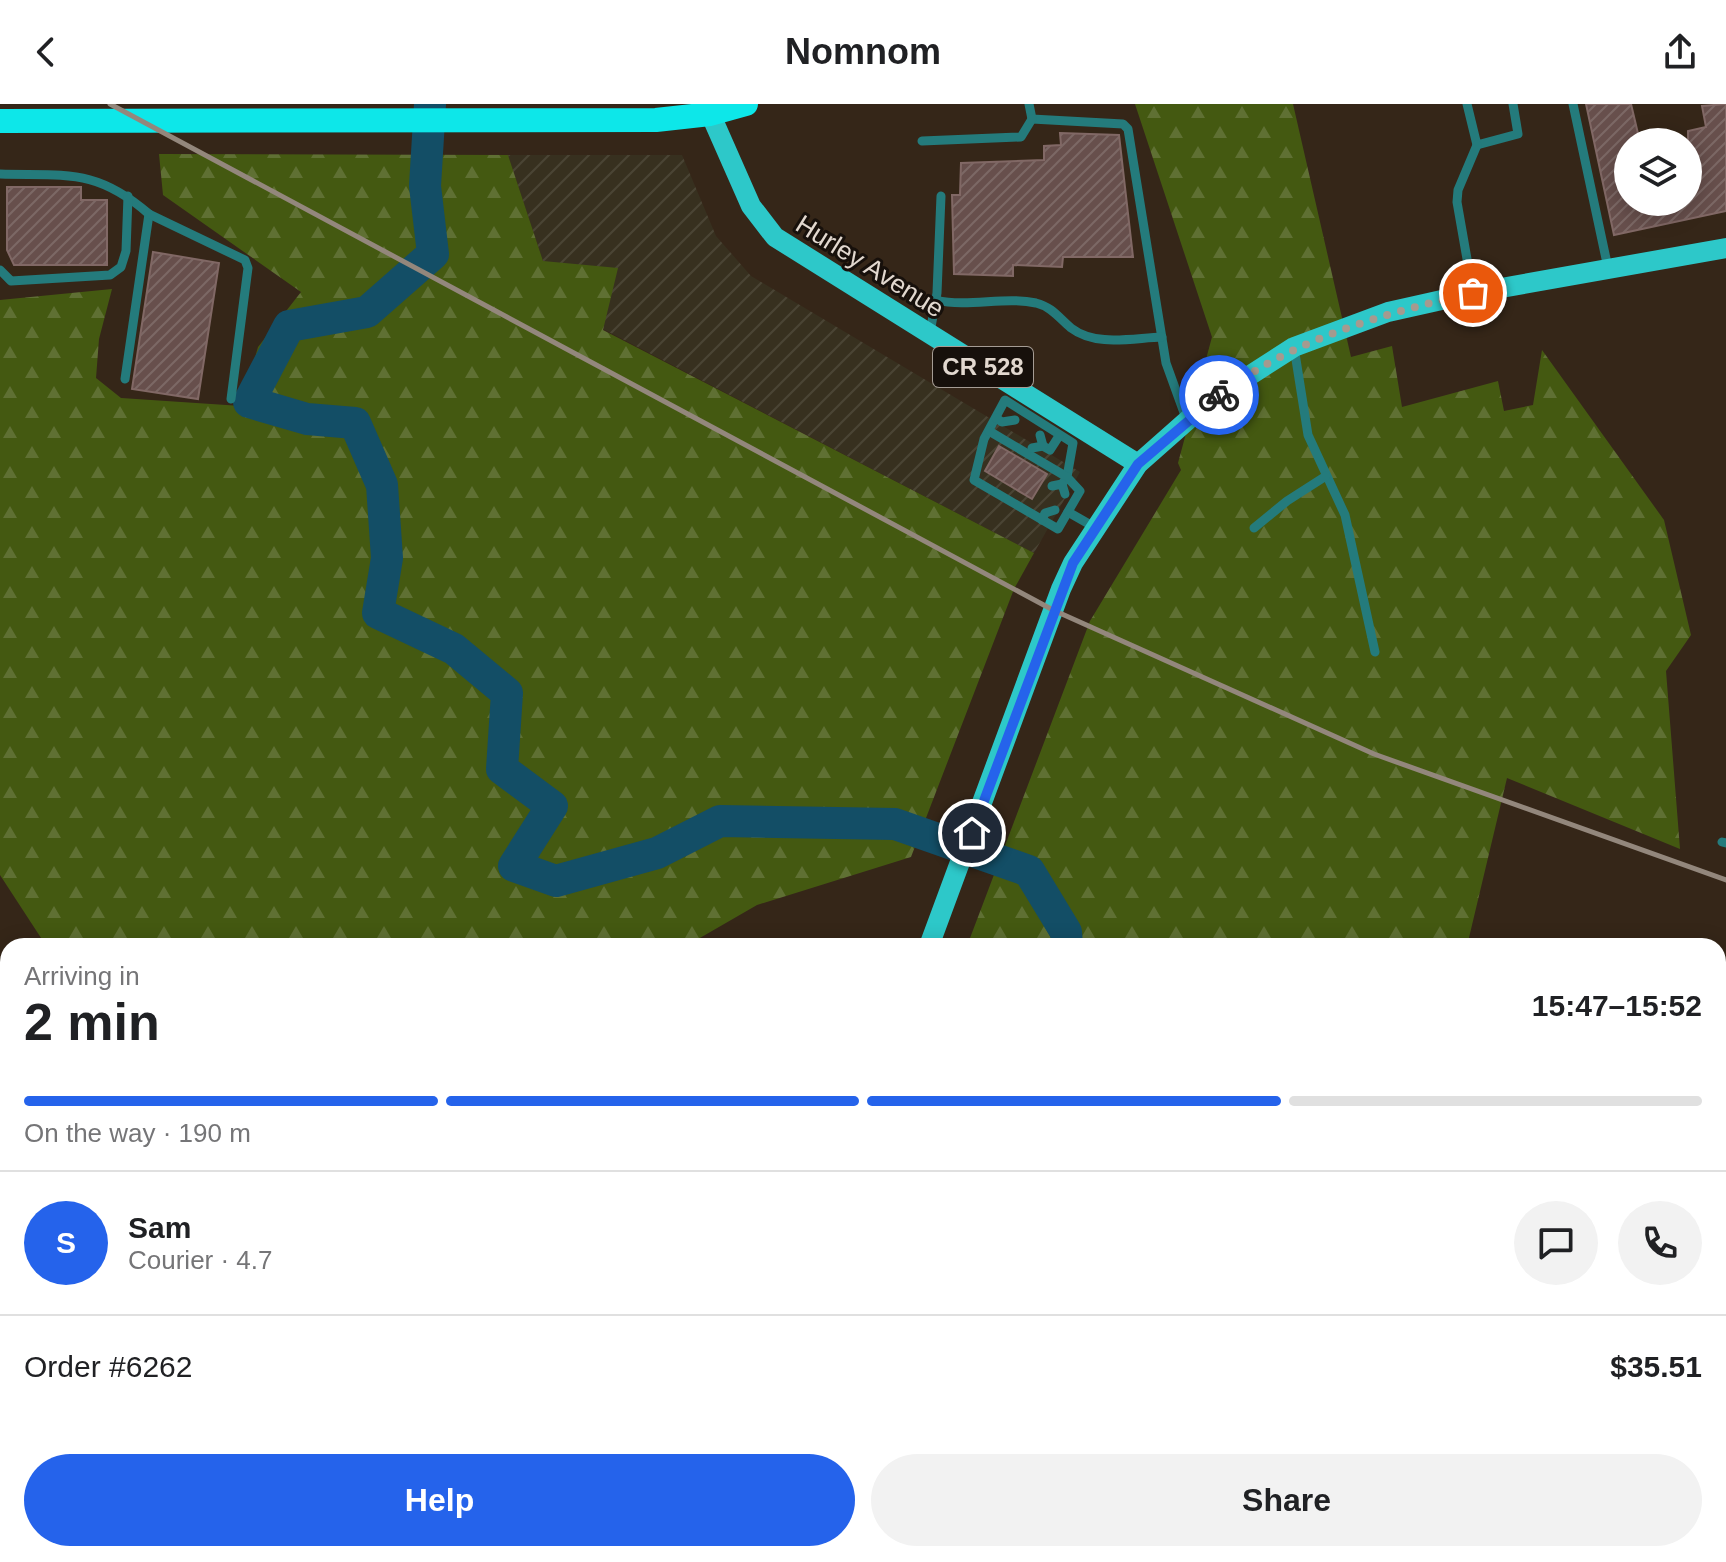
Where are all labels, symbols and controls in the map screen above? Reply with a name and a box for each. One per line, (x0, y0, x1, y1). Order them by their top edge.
icon: back (24, 30, 68, 74)
icon: share (1658, 30, 1702, 74)
text: Nomnom (785, 31, 941, 72)
map controls (1614, 128, 1702, 216)
button: layers (1614, 128, 1702, 216)
street label: Hurley Avenue (791, 209, 949, 323)
pin (1439, 259, 1507, 327)
icon: bag (1451, 271, 1495, 315)
road number: CR 528 (933, 347, 1033, 387)
courier (1179, 355, 1259, 435)
icon: bike (1197, 373, 1241, 417)
pin (938, 799, 1006, 867)
icon: home (950, 811, 994, 855)
text: Arriving in (24, 961, 140, 991)
text: 15:47–15:52 (1532, 989, 1702, 1022)
text: 2 min (24, 993, 160, 1051)
text: On the way · 190 m (24, 1118, 251, 1148)
button: chat (1514, 1201, 1598, 1285)
button: phone (1618, 1201, 1702, 1285)
text: Sam (128, 1211, 191, 1244)
text: S (56, 1226, 76, 1259)
text: Courier · 4.7 (128, 1245, 273, 1275)
text: Order #6262 (24, 1350, 192, 1383)
text: $35.51 (1610, 1350, 1702, 1383)
button: Help (24, 1454, 855, 1546)
button: Share (871, 1454, 1702, 1546)

